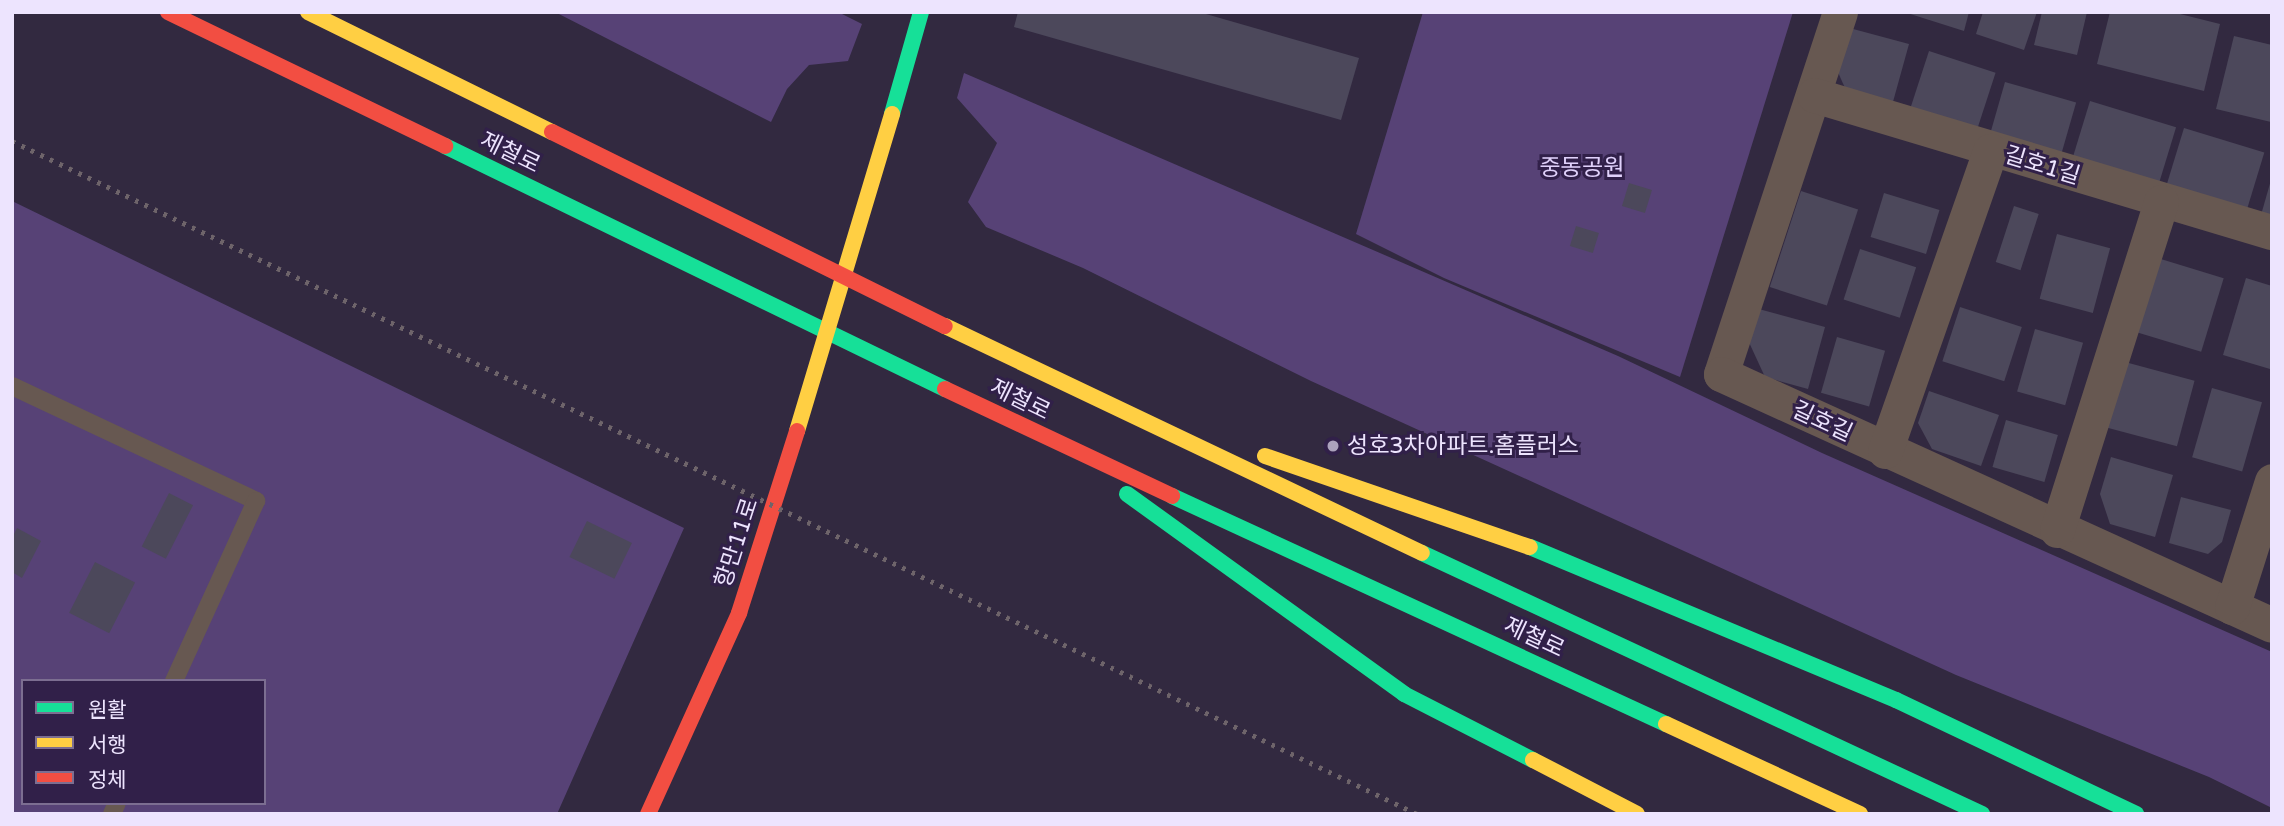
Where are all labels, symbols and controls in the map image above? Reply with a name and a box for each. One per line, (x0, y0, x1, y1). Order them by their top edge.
street label: 제철로 (475, 127, 545, 179)
street label: 길호1길 (2001, 141, 2083, 191)
park label: 중동공원 (1540, 154, 1624, 182)
street label: 제철로 (985, 374, 1055, 426)
street label: 길호길 (1787, 396, 1857, 448)
place label: 성호3차아파트.홈플러스 (1347, 432, 1579, 460)
marker: 성호3차아파트.홈플러스 (1325, 438, 1341, 454)
street label: 항만11로 (710, 495, 764, 591)
street label: 제철로 (1499, 612, 1569, 664)
legend (21, 679, 266, 805)
text: 원활 (88, 698, 127, 723)
text: 서행 (88, 733, 127, 758)
text: 정체 (88, 768, 127, 793)

